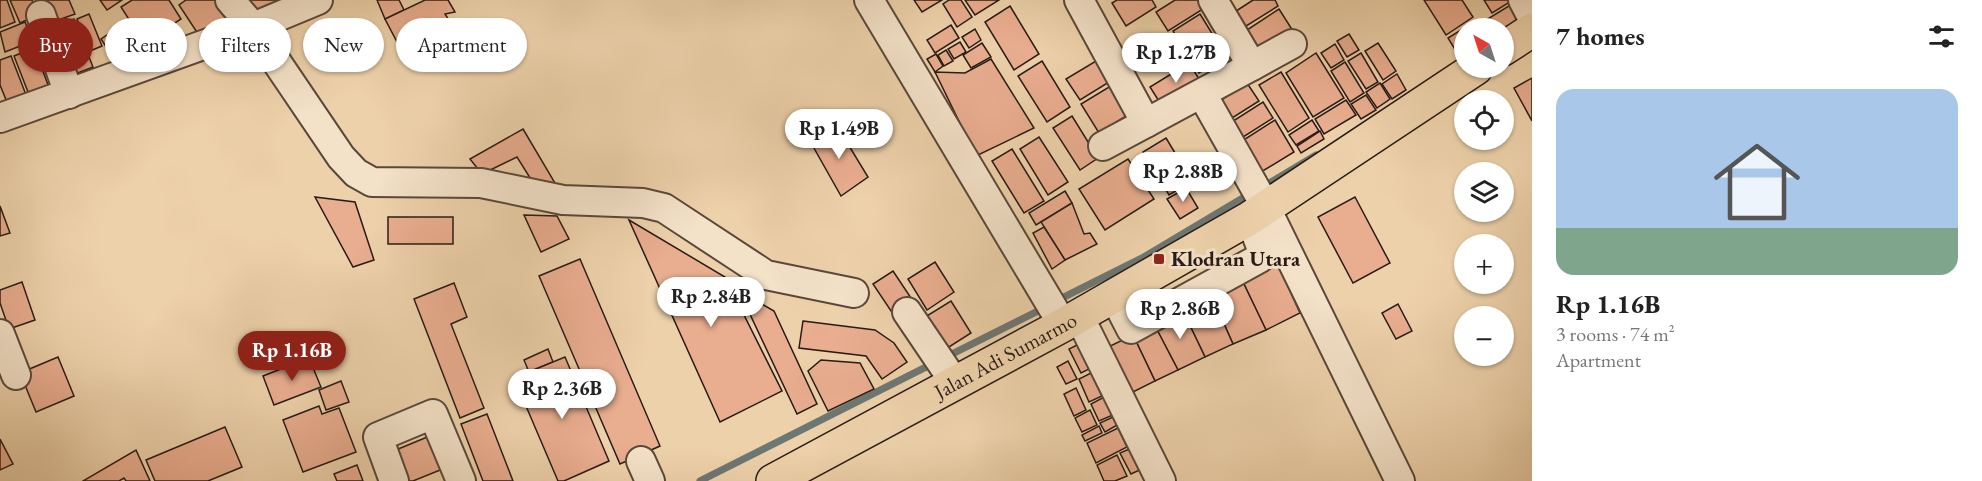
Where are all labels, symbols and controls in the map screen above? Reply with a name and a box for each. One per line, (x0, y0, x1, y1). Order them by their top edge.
chip: Buy (18, 18, 93, 72)
chip: Rent (105, 18, 187, 72)
chip: Filters (199, 18, 291, 72)
chip: New (303, 18, 384, 72)
chip: Apartment (396, 18, 527, 72)
north arrow (1454, 18, 1514, 78)
map controls (1454, 18, 1514, 366)
text: 7 homes (1556, 19, 1645, 53)
icon: filters (1925, 20, 1958, 53)
pin: Rp 1.27B (1114, 33, 1238, 84)
text: Rp 1.27B (1136, 39, 1216, 65)
button: locate (1454, 90, 1514, 150)
pin: Rp 1.49B (777, 109, 901, 160)
text: Rp 1.49B (799, 115, 879, 141)
icon: home (1703, 128, 1811, 236)
pin: Rp 2.88B (1121, 152, 1245, 203)
text: Rp 2.88B (1143, 158, 1223, 184)
button: layers (1454, 162, 1514, 222)
button: + (1454, 234, 1514, 294)
place label: Klodran Utara (1171, 245, 1301, 272)
marker: Klodran Utara (1152, 252, 1166, 266)
pin: Rp 2.84B (649, 277, 773, 328)
text: Rp 2.84B (671, 283, 751, 309)
text: Rp 1.16B (1556, 287, 1660, 321)
pin: Rp 2.86B (1118, 289, 1242, 340)
text: Rp 2.86B (1140, 295, 1220, 321)
street label: Jalan Adi Sumarmo (927, 306, 1081, 406)
button: − (1454, 306, 1514, 366)
text: 3 rooms · 74 m² (1556, 321, 1675, 347)
pin: Rp 1.16B (230, 331, 354, 382)
text: Rp 1.16B (252, 337, 332, 363)
text: Apartment (1556, 347, 1641, 373)
pin: Rp 2.36B (500, 369, 624, 420)
text: Rp 2.36B (522, 375, 602, 401)

